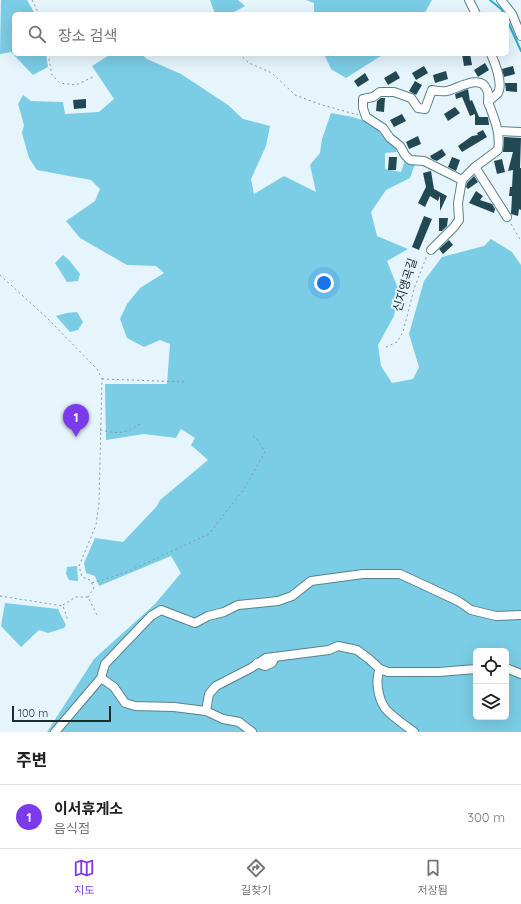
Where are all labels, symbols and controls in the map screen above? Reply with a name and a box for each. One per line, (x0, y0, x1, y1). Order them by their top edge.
search box (12, 12, 509, 56)
icon: search (26, 23, 48, 45)
text: 장소 검색 (58, 26, 117, 45)
street label: 신지앵곡길 (389, 256, 420, 313)
your location (314, 273, 334, 293)
pin: 1 (63, 404, 89, 437)
map controls (473, 648, 509, 720)
button: locate (473, 648, 509, 684)
button: layers (473, 684, 509, 720)
scale bar (12, 704, 111, 723)
text: 100 m (18, 706, 48, 720)
text: 주변 (16, 749, 47, 770)
text: 이서휴게소 (54, 799, 123, 818)
text: 1 (26, 809, 32, 825)
text: 300 m (467, 809, 505, 825)
text: 음식점 (54, 820, 90, 836)
tab: 지도 (73, 857, 95, 897)
tab: 길찾기 (241, 857, 271, 897)
tab: 저장됨 (418, 857, 448, 897)

